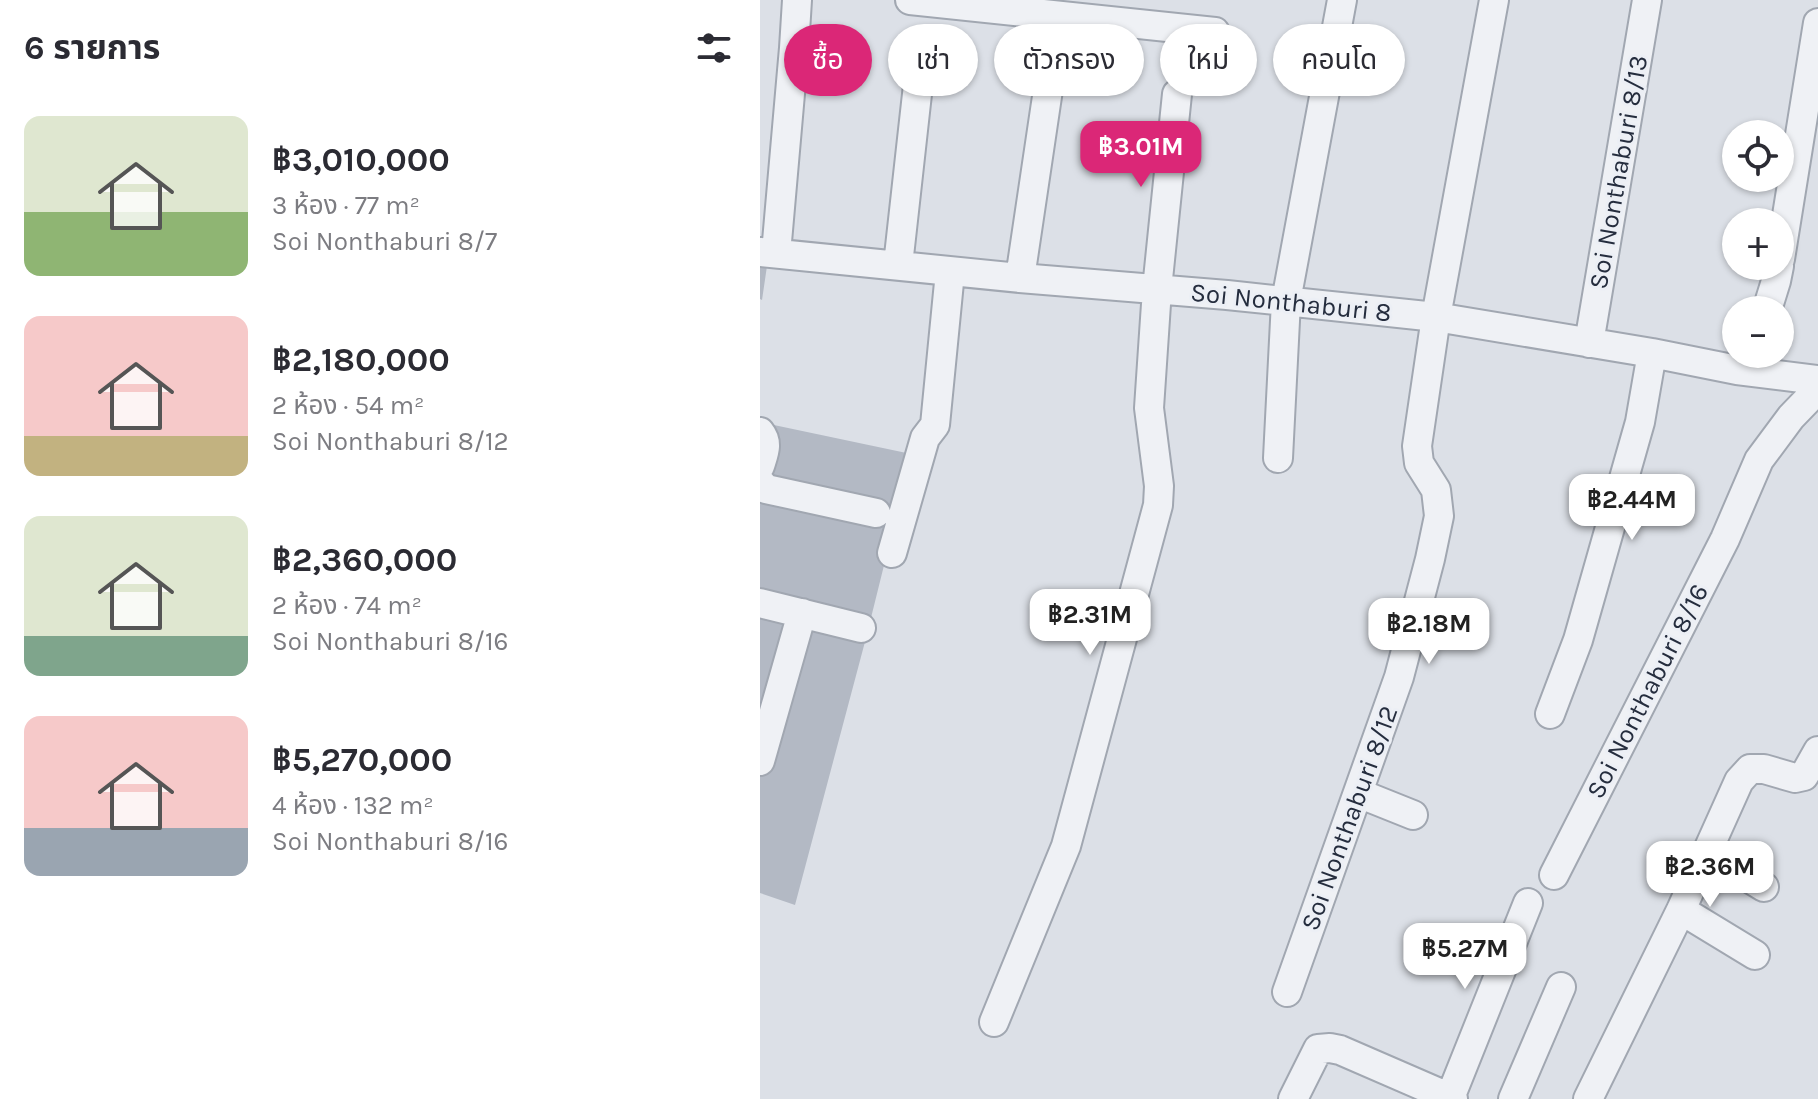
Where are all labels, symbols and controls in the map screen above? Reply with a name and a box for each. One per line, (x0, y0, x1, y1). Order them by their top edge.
chip: ซื้อ (784, 24, 872, 96)
chip: เช่า (888, 24, 978, 96)
chip: ตัวกรอง (994, 24, 1144, 96)
chip: ใหม่ (1160, 24, 1257, 96)
chip: คอนโด (1273, 24, 1405, 96)
icon: filters (692, 26, 736, 70)
text: 6 รายการ (24, 28, 160, 68)
street label: Soi Nonthaburi 8/13 (1583, 53, 1654, 291)
map controls (1722, 120, 1794, 368)
button: locate (1722, 120, 1794, 192)
pin: ฿3.01M (1076, 121, 1206, 189)
text: ฿3.01M (1098, 131, 1184, 162)
text: ฿3,010,000 (272, 140, 450, 180)
icon: home (88, 148, 184, 244)
text: 3 ห้อง · 77 m² (272, 190, 420, 221)
button: + (1722, 208, 1794, 280)
text: Soi Nonthaburi 8/7 (272, 226, 497, 257)
street label: Soi Nonthaburi 8 (1189, 277, 1393, 328)
button: − (1722, 296, 1794, 368)
text: ฿2,180,000 (272, 340, 450, 380)
icon: home (88, 348, 184, 444)
text: 2 ห้อง · 54 m² (272, 390, 425, 421)
text: Soi Nonthaburi 8/12 (272, 426, 509, 457)
pin: ฿2.44M (1567, 474, 1697, 542)
text: ฿2.44M (1587, 484, 1677, 515)
text: ฿2,360,000 (272, 540, 457, 580)
icon: home (88, 548, 184, 644)
street label: Soi Nonthaburi 8/16 (1580, 579, 1715, 804)
pin: ฿2.31M (1025, 589, 1155, 657)
text: 2 ห้อง · 74 m² (272, 590, 422, 621)
pin: ฿2.18M (1364, 598, 1494, 666)
text: ฿2.31M (1048, 599, 1132, 630)
text: ฿2.18M (1386, 608, 1472, 639)
text: Soi Nonthaburi 8/16 (272, 626, 508, 657)
street label: Soi Nonthaburi 8/12 (1294, 702, 1405, 935)
text: ฿5,270,000 (272, 740, 452, 780)
icon: home (88, 748, 184, 844)
text: 4 ห้อง · 132 m² (272, 790, 434, 821)
text: Soi Nonthaburi 8/16 (272, 826, 508, 857)
pin: ฿2.36M (1645, 841, 1775, 909)
text: ฿2.36M (1664, 851, 1756, 882)
pin: ฿5.27M (1400, 923, 1530, 991)
text: ฿5.27M (1421, 933, 1509, 964)

